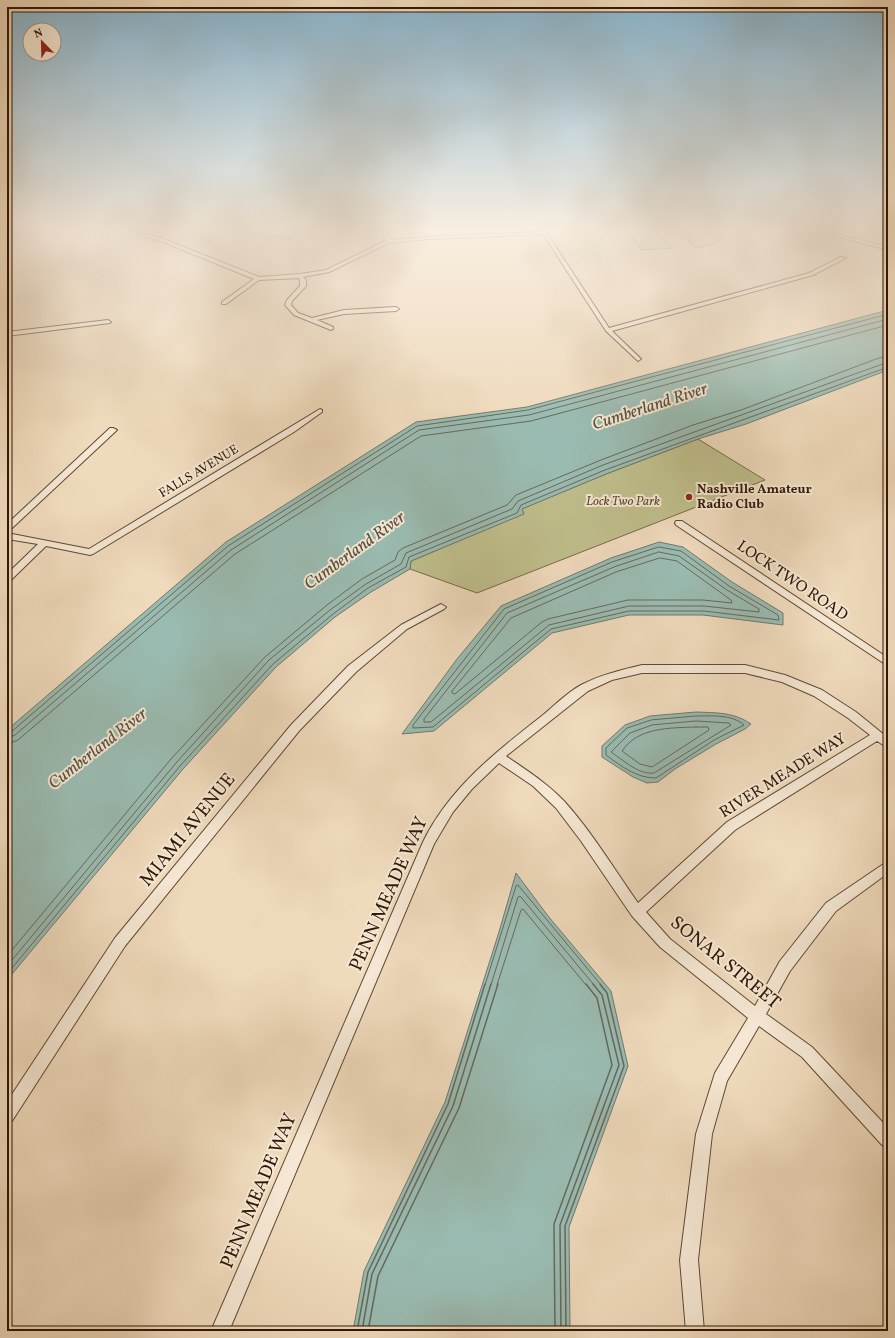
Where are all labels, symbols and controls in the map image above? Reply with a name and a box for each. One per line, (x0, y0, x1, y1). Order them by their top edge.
north arrow (22, 22, 62, 62)
text: N (32, 26, 45, 43)
water label: Cumberland River (589, 377, 711, 437)
street label: FALLS AVENUE (156, 441, 242, 503)
place label: Nashville Amateur Radio Club (697, 481, 812, 514)
marker: Nashville Amateur Radio Club (684, 492, 694, 502)
park label: Lock Two Park (586, 493, 660, 511)
water label: Cumberland River (300, 506, 411, 596)
street label: LOCK TWO ROAD (732, 536, 852, 627)
water label: Cumberland River (44, 703, 153, 795)
street label: RIVER MEADE WAY (715, 728, 851, 824)
street label: MIAMI AVENUE (134, 768, 242, 892)
street label: PENN MEADE WAY (343, 813, 435, 975)
street label: SONAR STREET (664, 910, 786, 1016)
street label: PENN MEADE WAY (215, 1109, 303, 1273)

